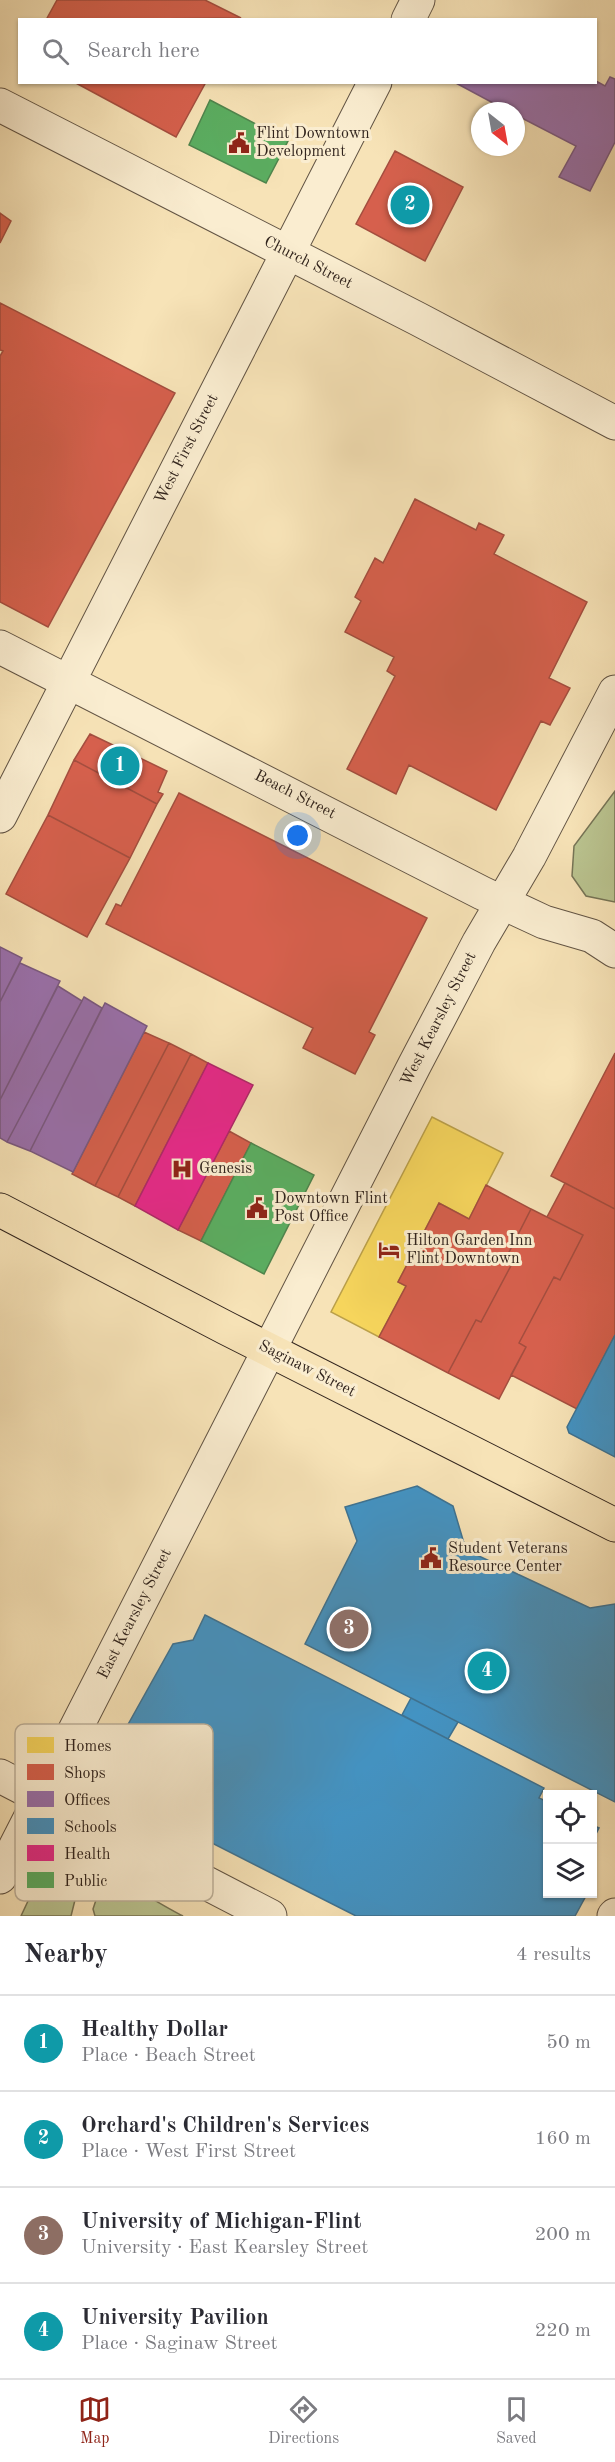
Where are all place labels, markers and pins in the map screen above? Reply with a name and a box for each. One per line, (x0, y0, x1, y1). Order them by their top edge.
place label: Flint Downtown Development (256, 126, 370, 160)
public building icon: Flint Downtown Development (227, 131, 251, 155)
pin: 2 (390, 182, 430, 228)
pin: 1 (100, 744, 140, 789)
hospital icon: Genesis (170, 1157, 194, 1181)
place label: Genesis (199, 1161, 252, 1177)
place label: Downtown Flint Post Office (274, 1191, 388, 1225)
public building icon: Downtown Flint Post Office (245, 1196, 269, 1220)
place label: Hilton Garden Inn Flint Downtown (406, 1233, 533, 1267)
hotel icon: Hilton Garden Inn Flint Downtown (377, 1238, 401, 1262)
place label: Student Veterans Resource Center (448, 1541, 568, 1575)
public building icon: Student Veterans Resource Center (419, 1546, 443, 1570)
pin: 3 (330, 1606, 368, 1652)
pin: 4 (468, 1648, 506, 1694)

